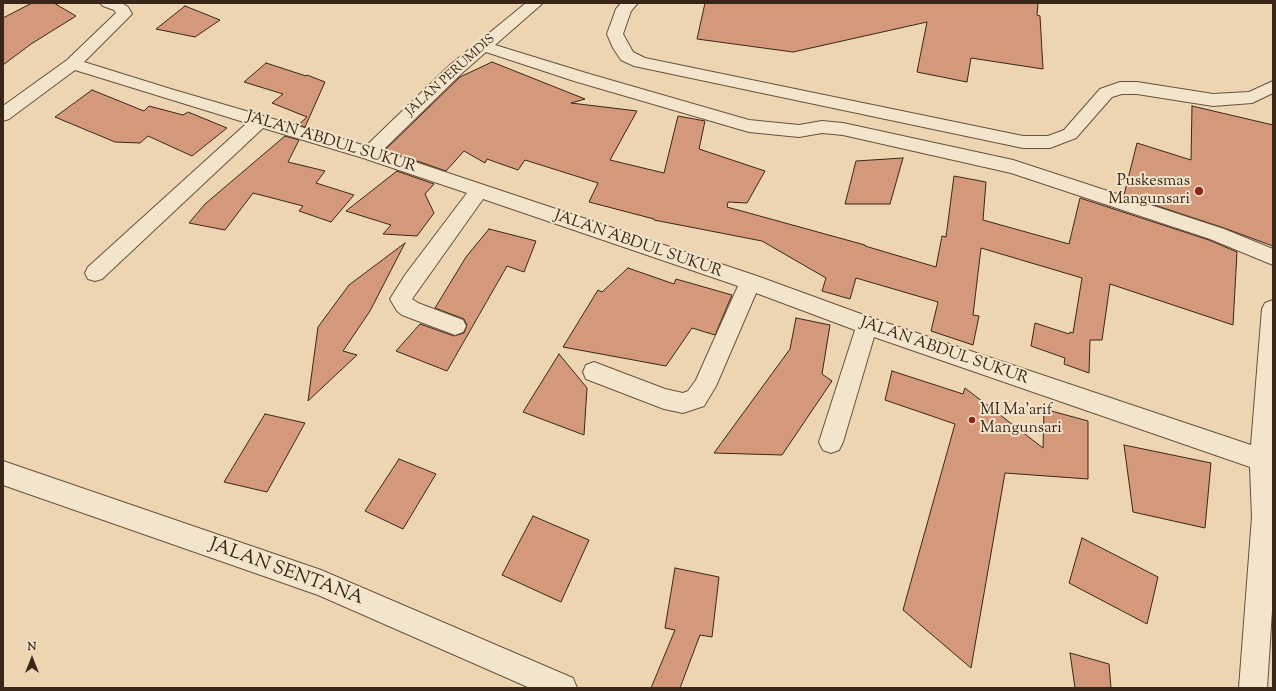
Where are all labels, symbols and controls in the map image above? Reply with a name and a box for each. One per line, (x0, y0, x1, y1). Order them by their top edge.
street label: JALAN PERUMDIS (403, 32, 499, 120)
street label: JALAN ABDUL SUKUR (244, 108, 418, 178)
place label: Puskesmas Mangunsari (1108, 172, 1190, 210)
marker: Puskesmas Mangunsari (1193, 185, 1205, 197)
street label: JALAN ABDUL SUKUR (551, 207, 725, 283)
street label: JALAN ABDUL SUKUR (857, 314, 1031, 390)
place label: MI Ma'arif Mangunsari (980, 401, 1062, 439)
marker: MI Ma'arif Mangunsari (967, 415, 977, 425)
street label: JALAN SENTANA (206, 535, 366, 611)
north arrow (12, 639, 52, 679)
text: N (28, 639, 36, 655)

